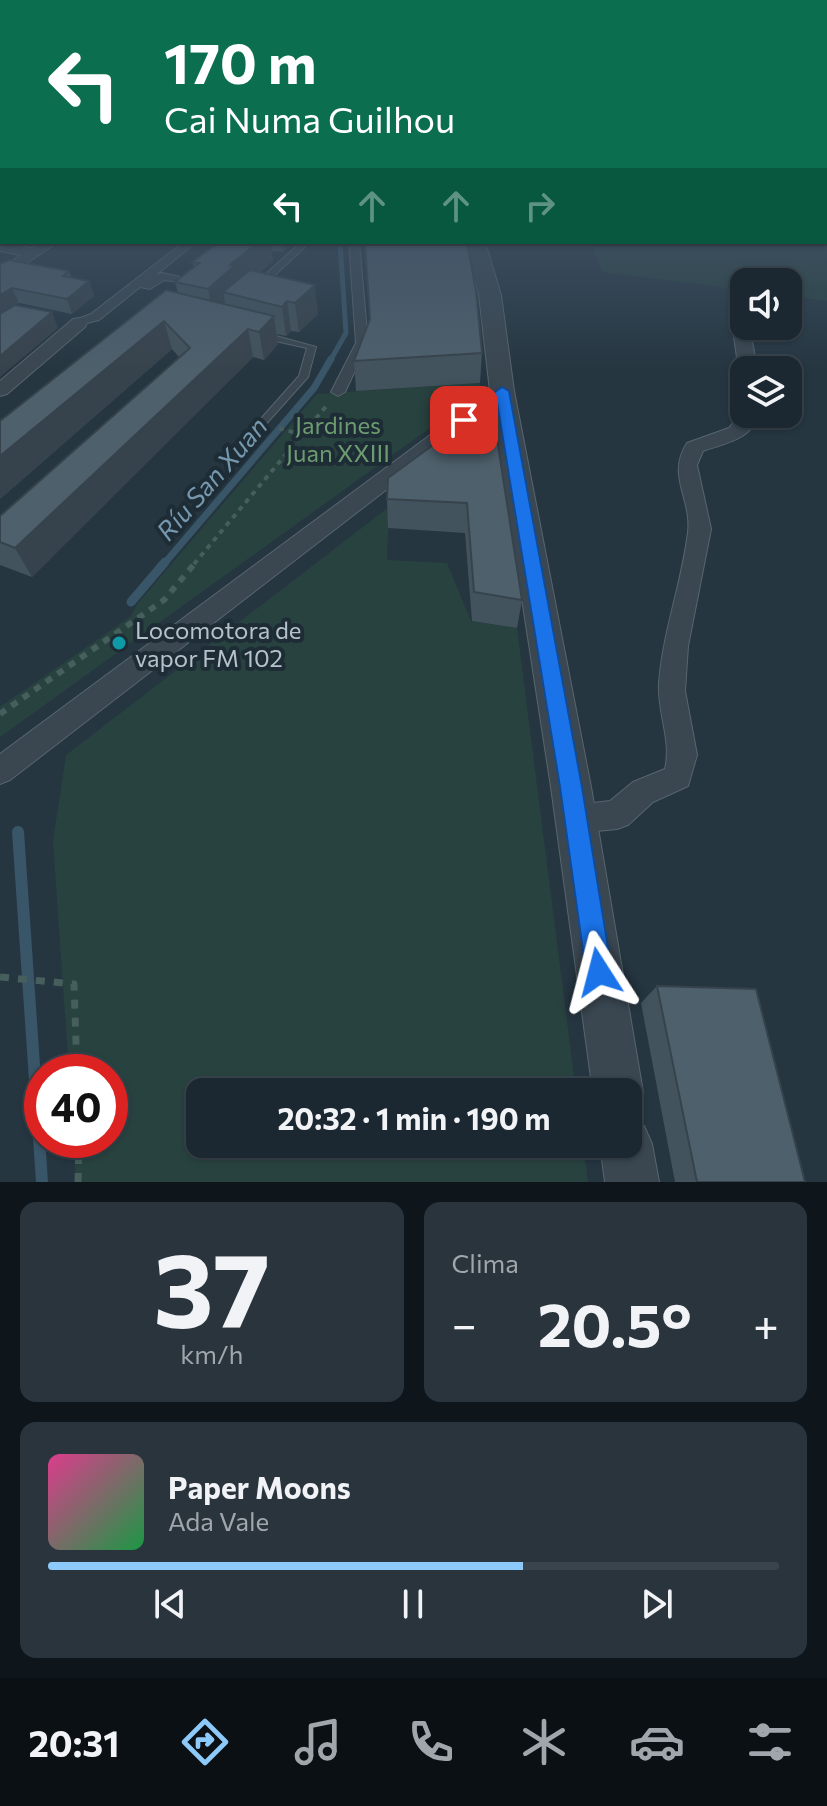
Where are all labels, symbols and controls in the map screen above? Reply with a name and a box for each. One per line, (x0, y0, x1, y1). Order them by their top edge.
text: 170 m (164, 27, 317, 96)
icon: left (32, 32, 136, 136)
text: Cai Numa Guilhou (164, 96, 455, 140)
icon: left (266, 184, 310, 228)
icon: ahead (350, 184, 394, 228)
icon: ahead (434, 184, 478, 228)
icon: right (518, 184, 562, 228)
map controls (730, 268, 802, 428)
button: sound (730, 268, 802, 340)
button: layers (730, 356, 802, 428)
pin (430, 386, 498, 454)
icon: arrive (442, 398, 486, 442)
water label: Ríu San Xuan (149, 410, 273, 546)
park label: Jardines Juan XXIII (286, 410, 390, 467)
place label: Locomotora de vapor FM 102 (135, 615, 301, 672)
marker: Locomotora de vapor FM 102 (110, 634, 128, 652)
position arrow (557, 930, 641, 1014)
speed limit sign: 40 (24, 1054, 128, 1158)
text: 20:32 · 1 min · 190 m (277, 1099, 551, 1136)
text: 37 (153, 1222, 270, 1349)
text: Clima (452, 1247, 519, 1278)
text: 20.5° (538, 1286, 692, 1359)
text: − (452, 1296, 477, 1350)
text: + (753, 1296, 779, 1350)
text: km/h (180, 1338, 243, 1369)
text: Paper Moons (168, 1468, 351, 1505)
text: Ada Vale (168, 1505, 269, 1536)
icon: previous (148, 1582, 192, 1626)
icon: pause (391, 1582, 435, 1626)
icon: next (635, 1582, 679, 1626)
icon: directions (177, 1714, 233, 1770)
icon: music (290, 1714, 346, 1770)
icon: phone (403, 1714, 459, 1770)
icon: climate (516, 1714, 572, 1770)
icon: car (629, 1714, 685, 1770)
icon: filters (742, 1714, 798, 1770)
text: 20:31 (29, 1720, 120, 1764)

